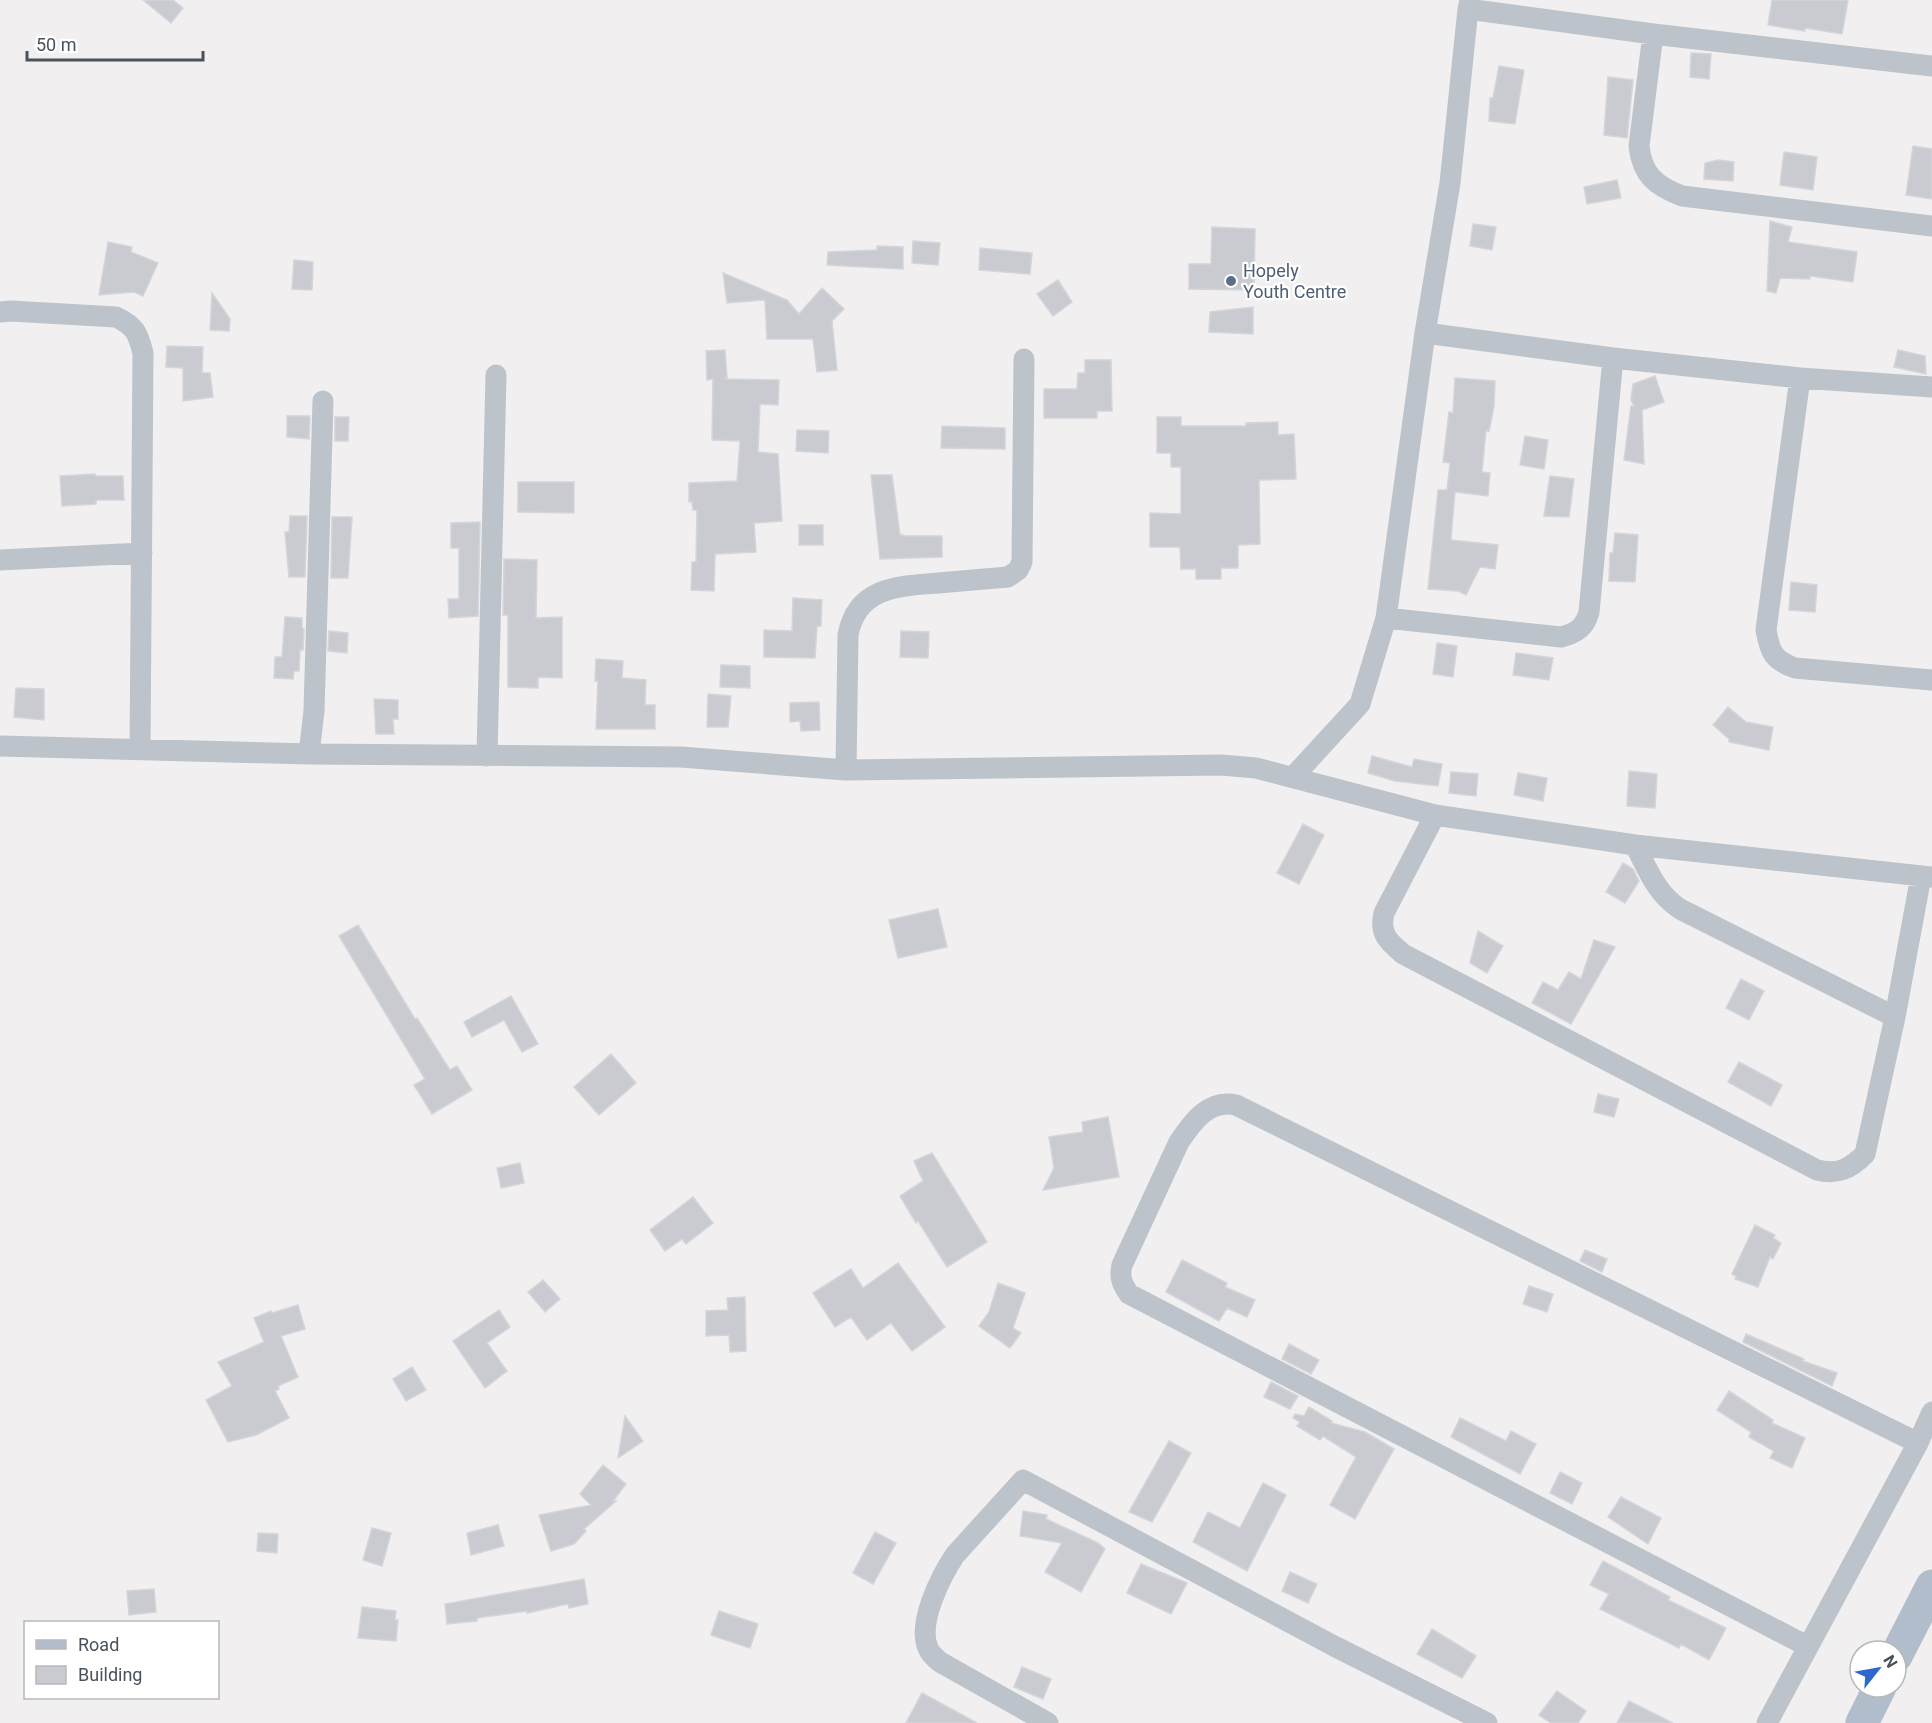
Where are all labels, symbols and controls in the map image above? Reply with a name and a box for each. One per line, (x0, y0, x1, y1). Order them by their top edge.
scale bar (27, 24, 202, 62)
text: 50 m (36, 34, 76, 55)
place label: Hopely Youth Centre (1243, 260, 1346, 302)
marker: Hopely Youth Centre (1224, 274, 1238, 288)
legend (24, 1621, 219, 1699)
text: Road (78, 1634, 119, 1655)
north arrow (1848, 1639, 1908, 1699)
text: N (1879, 1652, 1901, 1671)
text: Building (78, 1664, 142, 1685)

